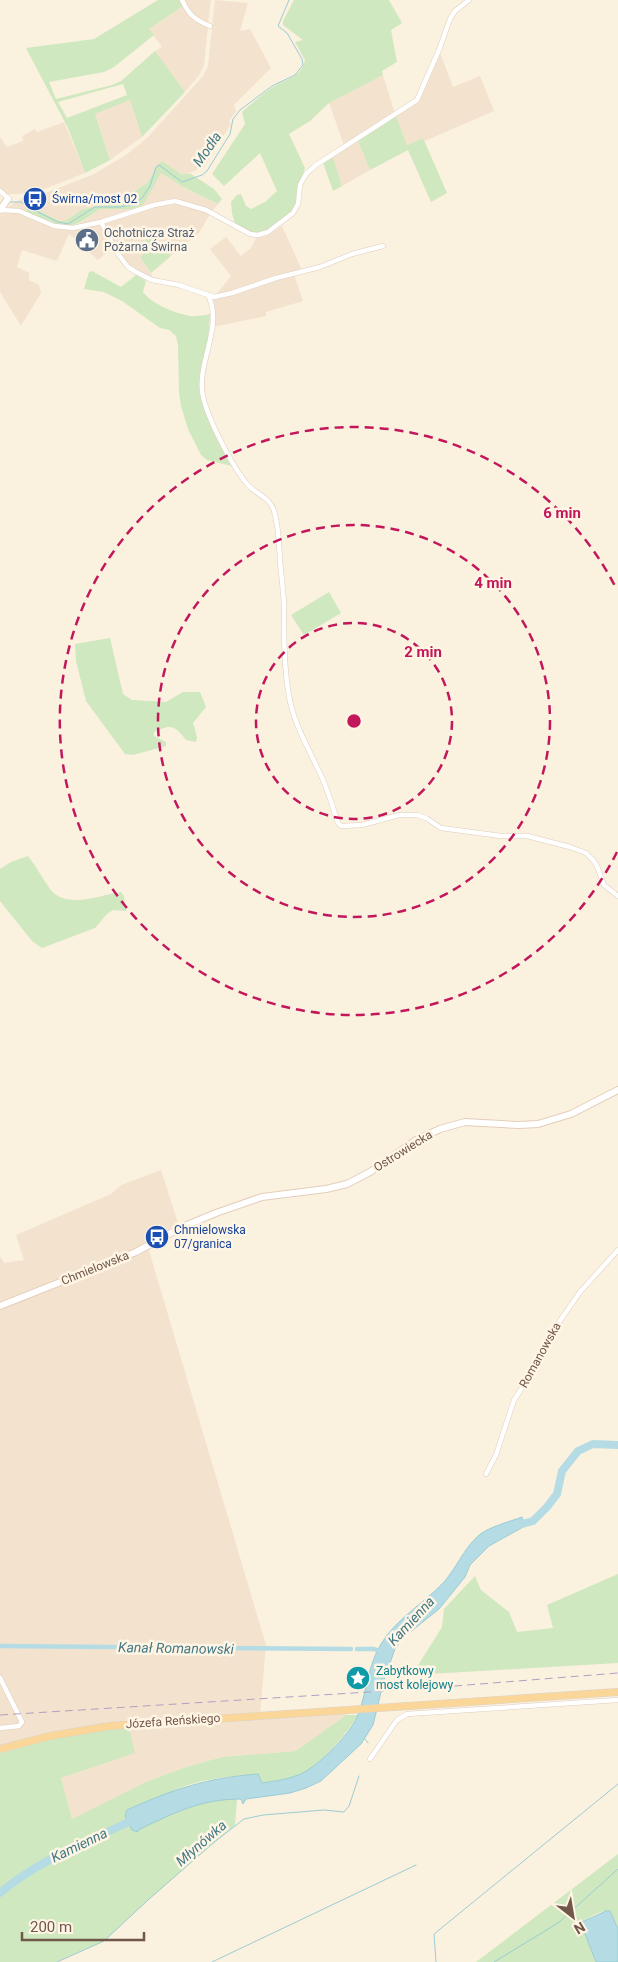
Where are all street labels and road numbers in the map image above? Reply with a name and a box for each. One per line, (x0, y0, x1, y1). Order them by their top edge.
street label: Ostrowiecka (371, 1127, 435, 1175)
street label: Chmielowska (59, 1248, 131, 1288)
street label: Romanowska (516, 1320, 564, 1390)
street label: Józefa Reńskiego (125, 1711, 221, 1731)

